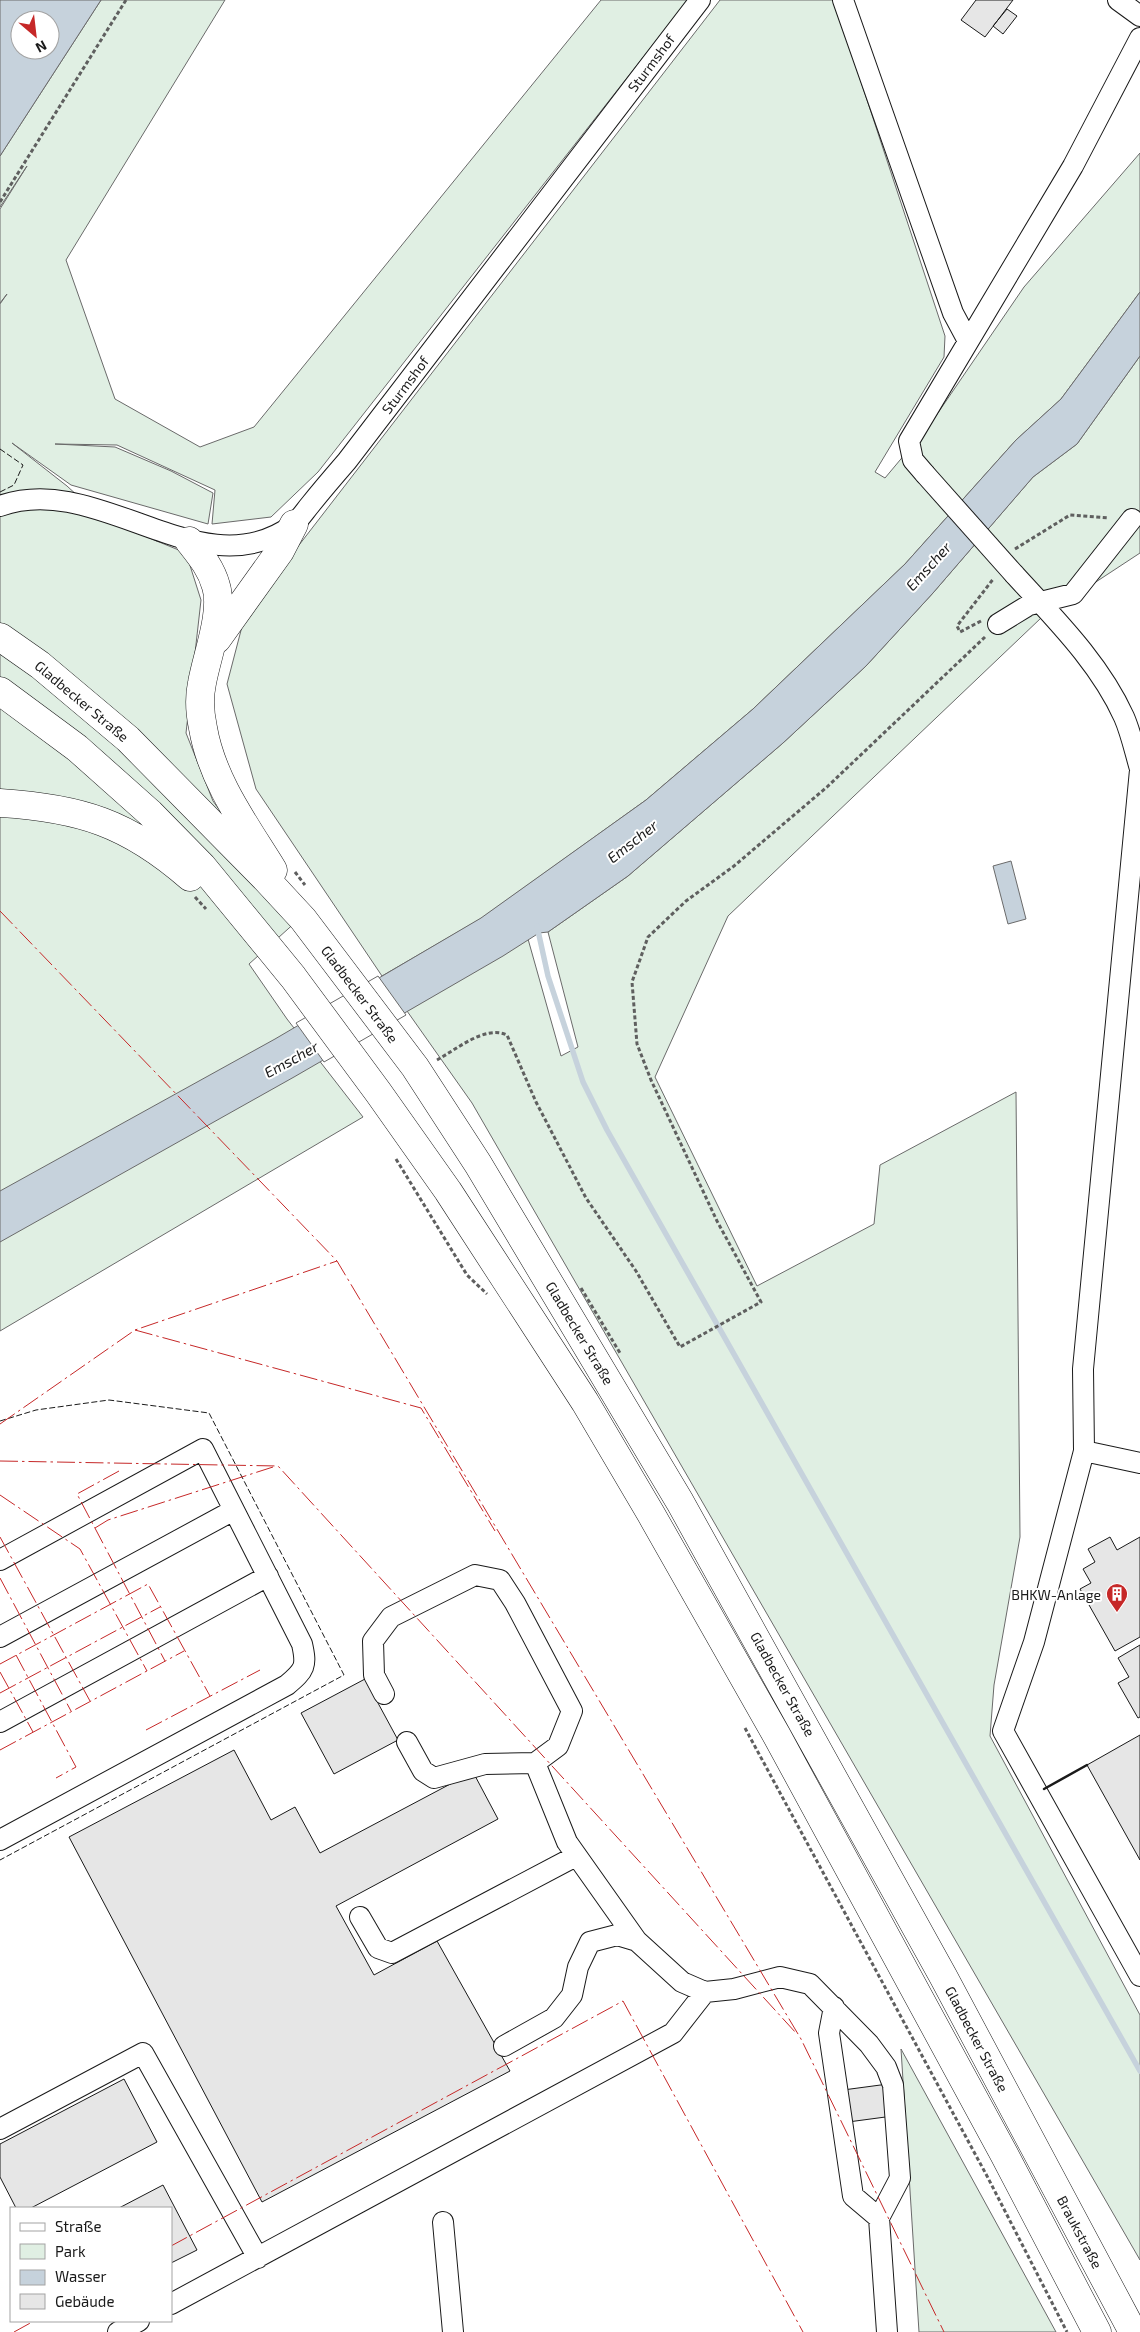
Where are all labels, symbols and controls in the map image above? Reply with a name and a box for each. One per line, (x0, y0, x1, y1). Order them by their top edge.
north arrow (10, 10, 60, 60)
street label: Sturmshof (624, 30, 678, 95)
text: N (33, 37, 50, 57)
street label: Sturmshof (378, 352, 432, 417)
water label: Emscher (902, 537, 955, 594)
street label: Gladbecker Straße (32, 657, 132, 745)
water label: Emscher (603, 815, 662, 866)
street label: Gladbecker Straße (318, 942, 402, 1046)
water label: Emscher (261, 1036, 322, 1081)
street label: Gladbecker Straße (543, 1278, 617, 1388)
building icon: BHKW-Anlage (1105, 1582, 1129, 1613)
place label: BHKW-Anlage (1011, 1586, 1101, 1603)
street label: Gladbecker Straße (747, 1629, 819, 1739)
street label: Gladbecker Straße (942, 1983, 1012, 2095)
street label: Braukstraße (1054, 2193, 1106, 2271)
legend (10, 2207, 172, 2322)
text: Straße (55, 2217, 101, 2235)
text: Park (55, 2242, 86, 2260)
text: Wasser (55, 2267, 107, 2285)
text: Gebäude (55, 2292, 114, 2310)

